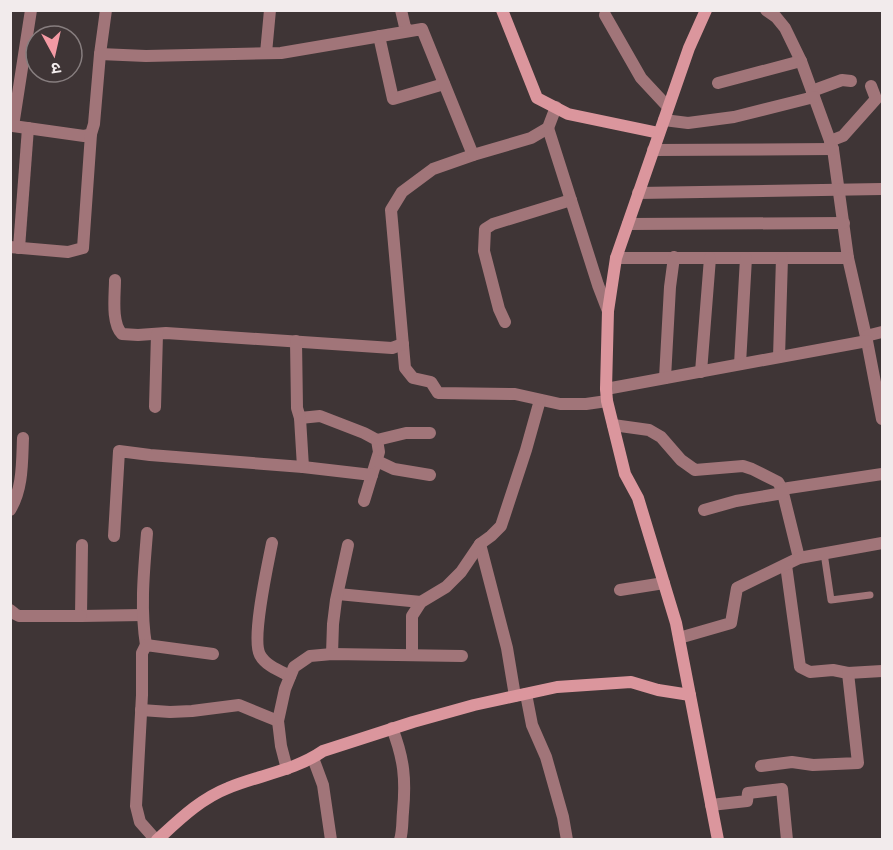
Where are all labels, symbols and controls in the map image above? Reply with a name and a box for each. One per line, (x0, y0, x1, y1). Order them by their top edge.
north arrow (24, 24, 84, 84)
text: उ (49, 58, 62, 79)

